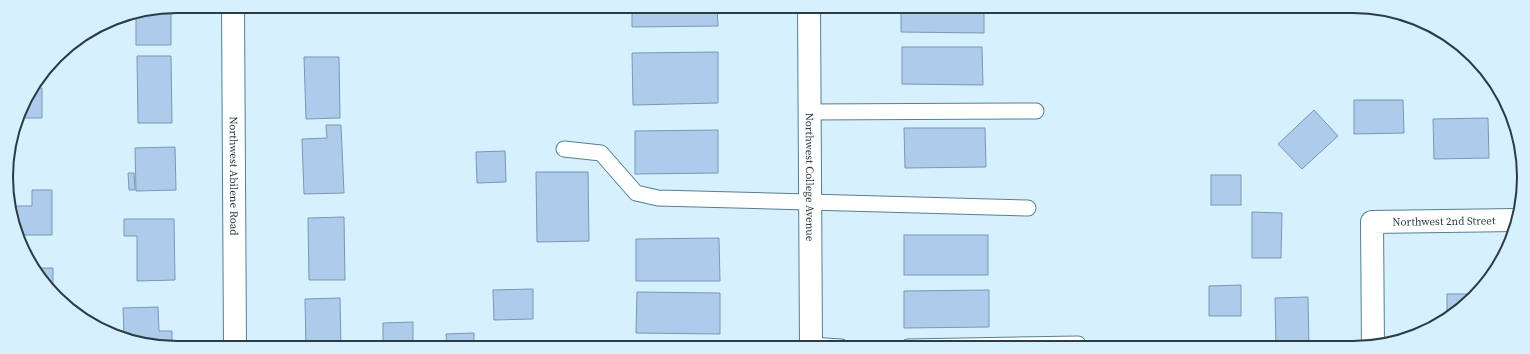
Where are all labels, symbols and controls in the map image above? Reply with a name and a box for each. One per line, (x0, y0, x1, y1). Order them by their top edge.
street label: Northwest College Avenue (802, 113, 817, 242)
street label: Northwest Abilene Road (226, 116, 241, 236)
street label: Northwest 2nd Street (1392, 213, 1496, 230)

